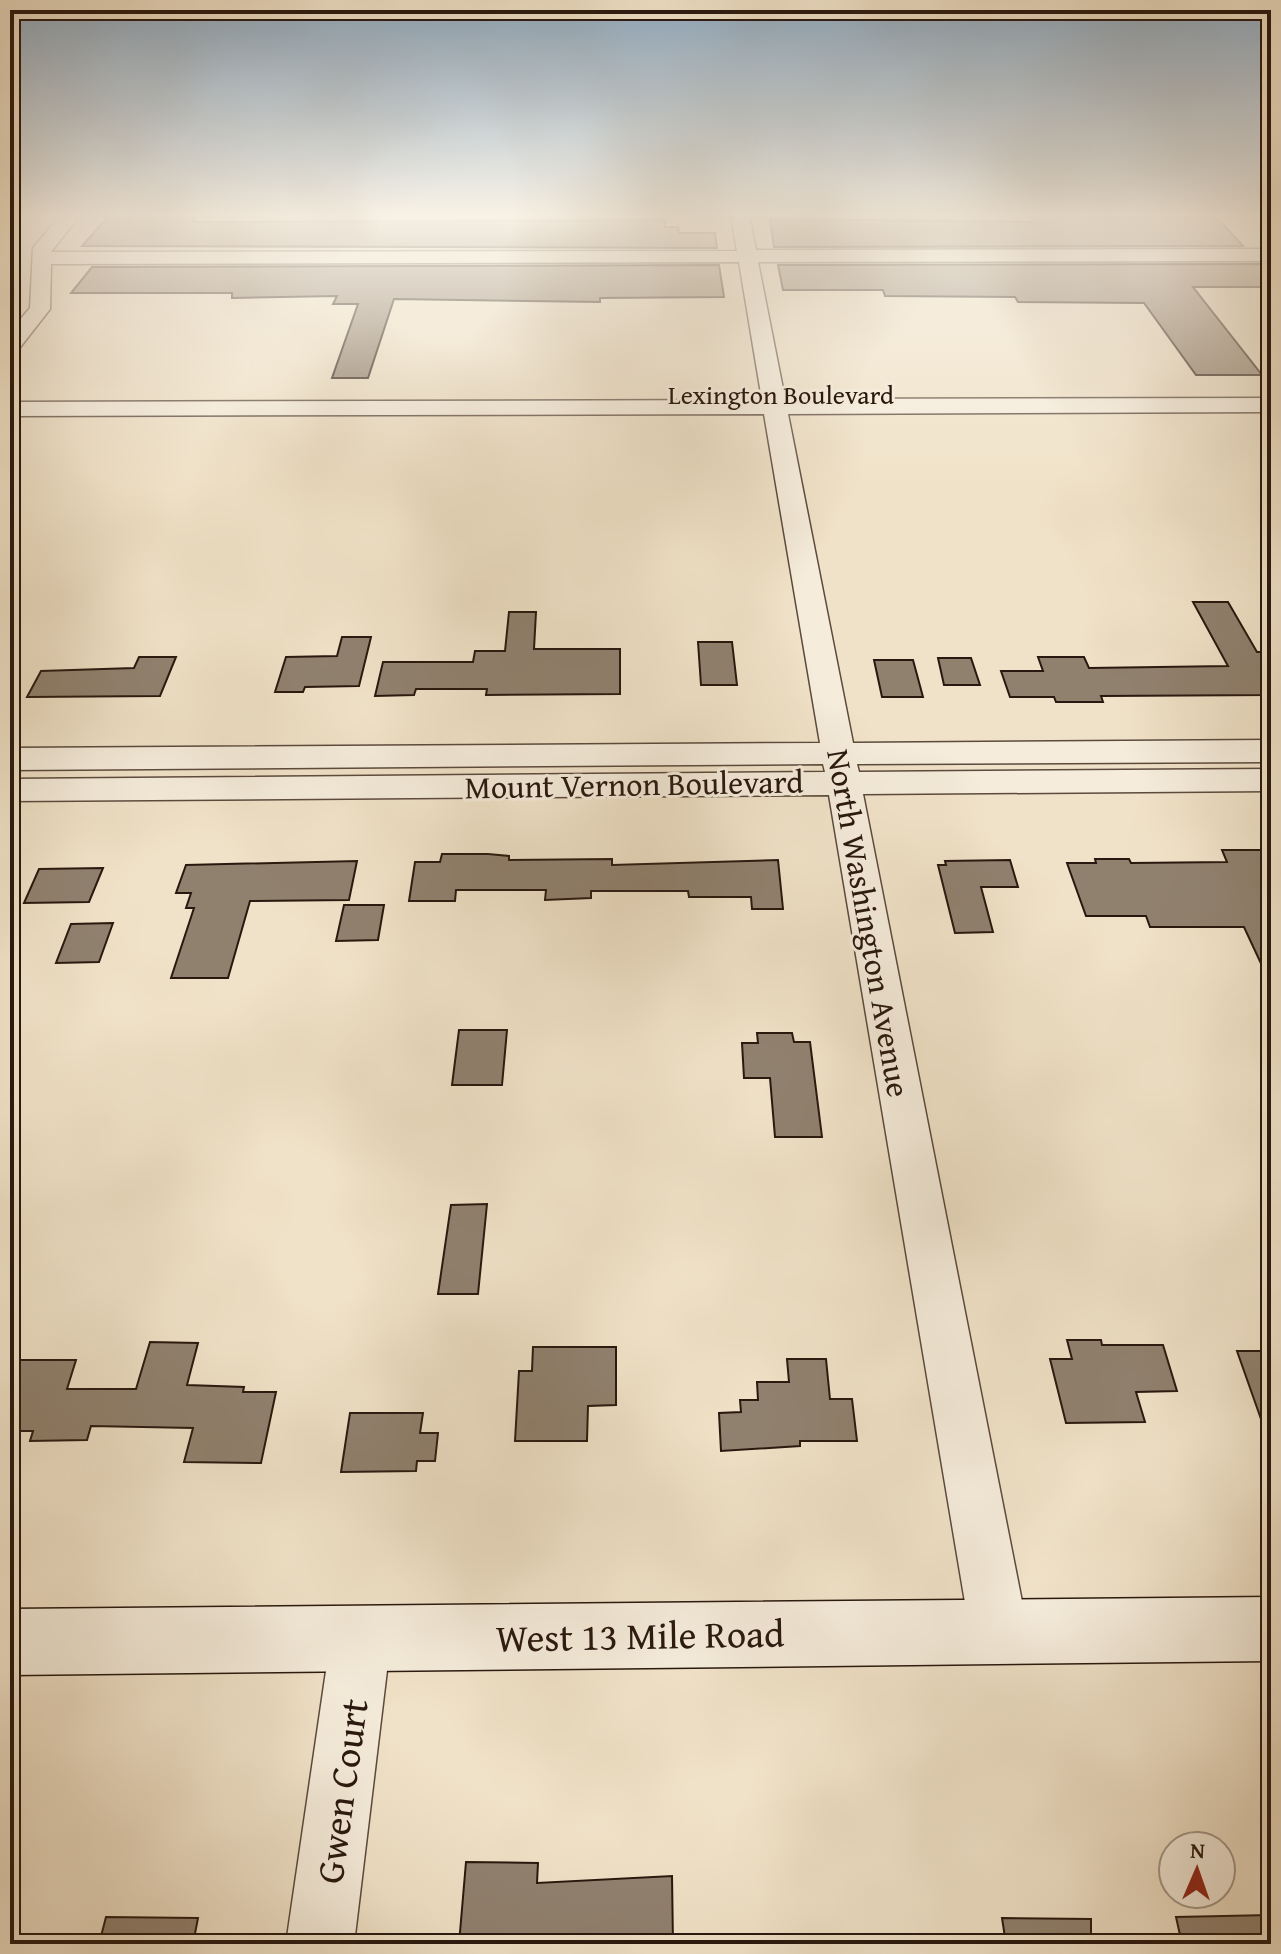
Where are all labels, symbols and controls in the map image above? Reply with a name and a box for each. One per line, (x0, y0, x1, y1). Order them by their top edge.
street label: Lexington Boulevard (668, 375, 894, 414)
street label: North Washington Avenue (815, 745, 923, 1101)
street label: Mount Vernon Boulevard (464, 758, 804, 810)
street label: West 13 Mile Road (495, 1604, 786, 1666)
street label: Gwen Court (300, 1695, 382, 1887)
north arrow (1157, 1830, 1237, 1910)
text: N (1190, 1834, 1206, 1866)

